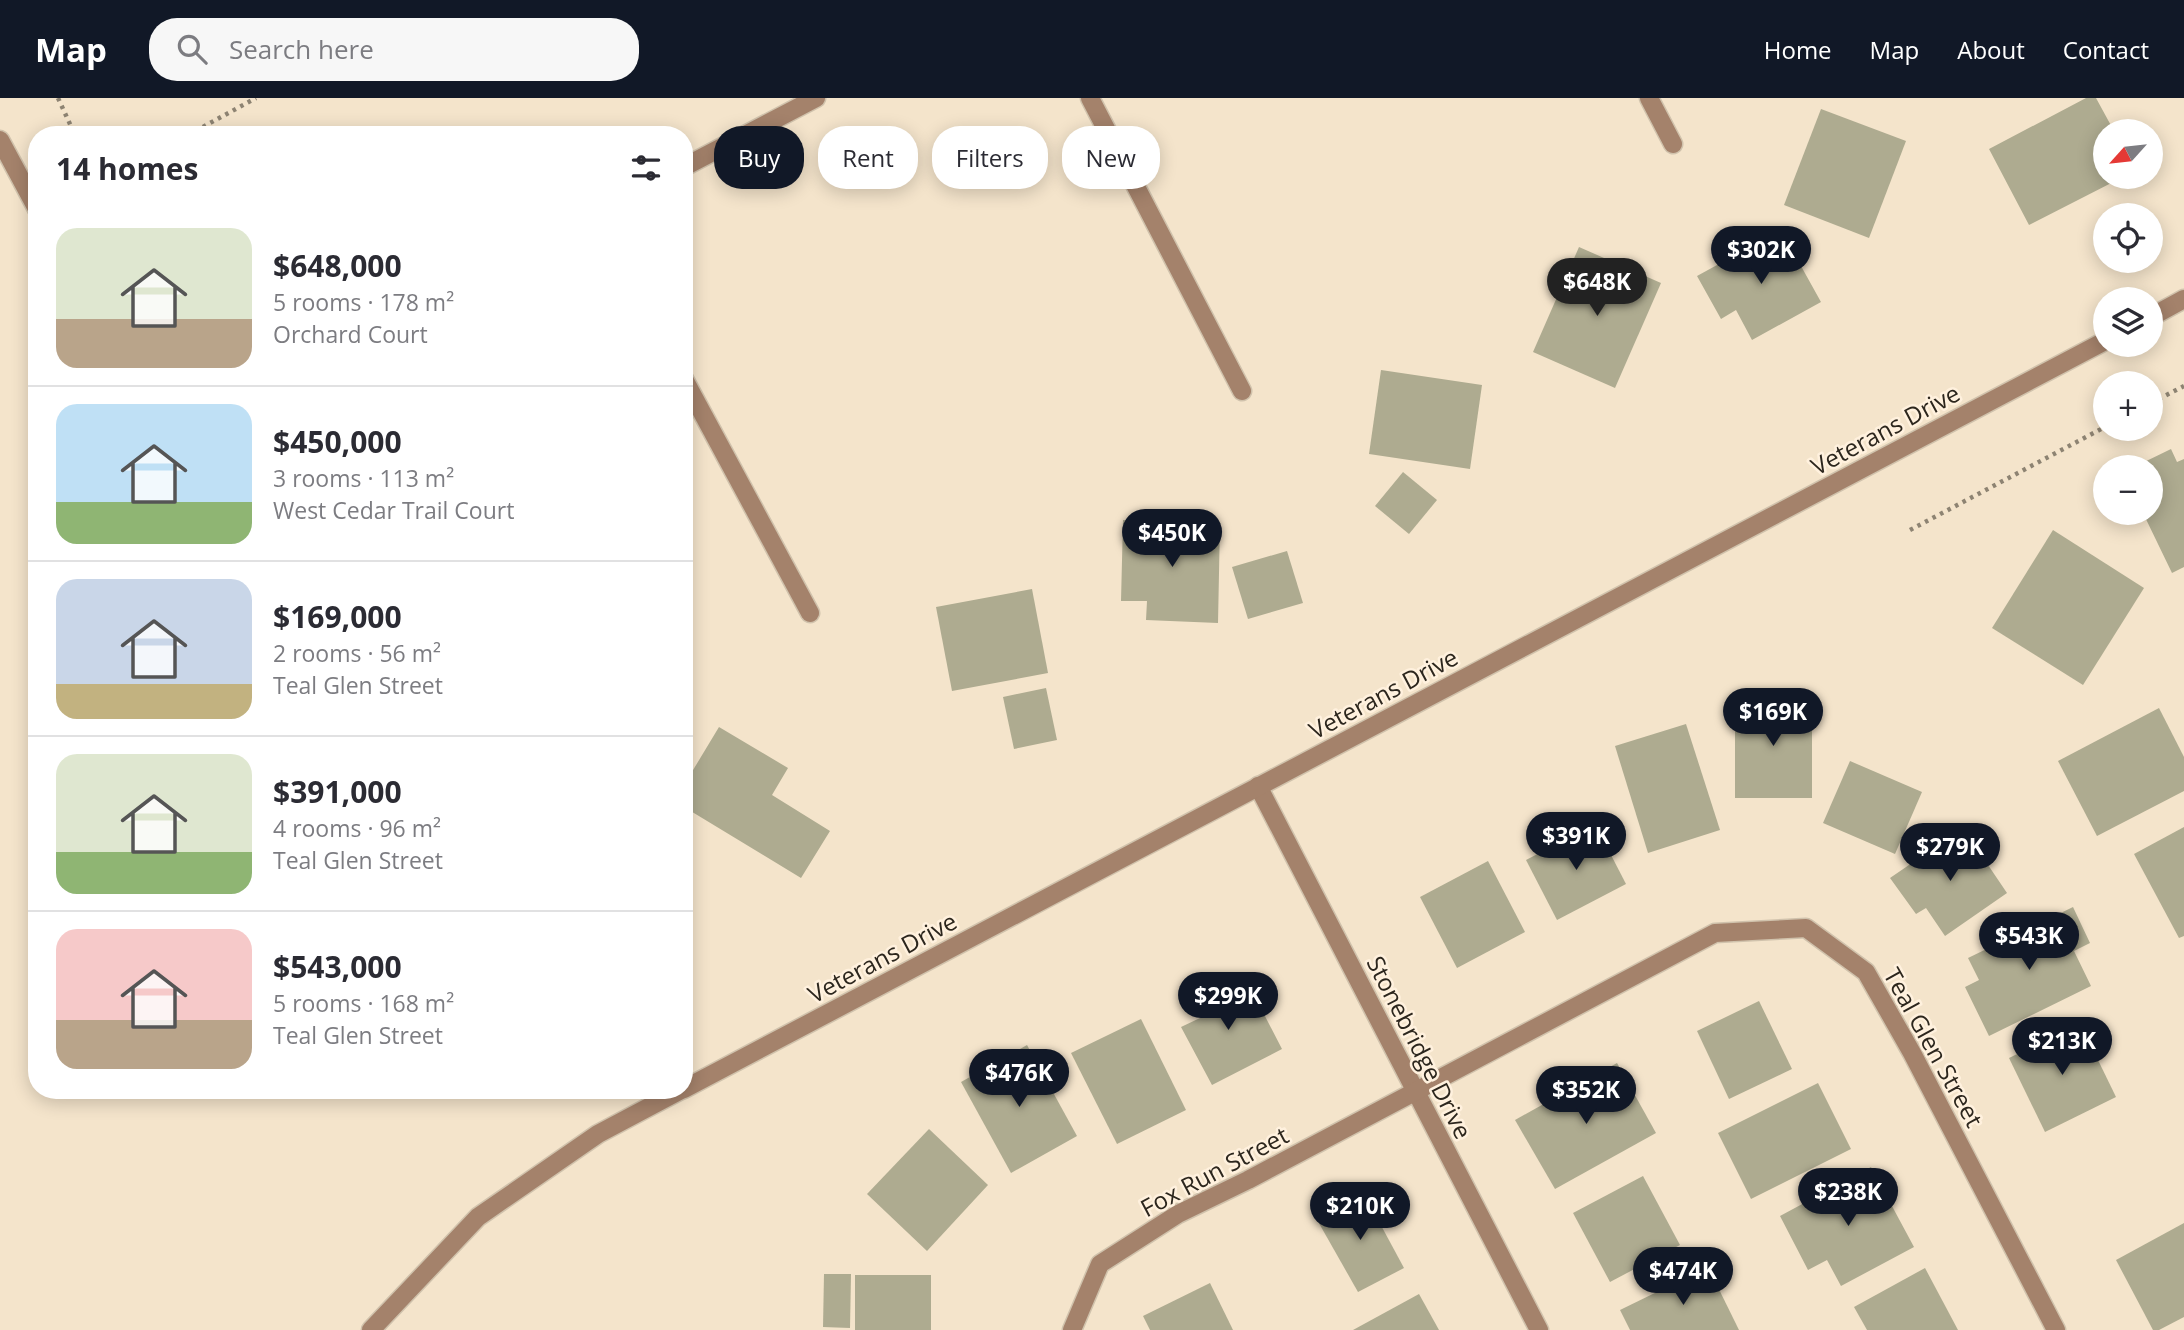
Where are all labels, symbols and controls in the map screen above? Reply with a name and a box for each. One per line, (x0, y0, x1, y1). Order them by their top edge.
search box (149, 18, 639, 81)
text: Map (35, 27, 107, 72)
icon: search (173, 30, 211, 68)
text: Search here (229, 31, 374, 67)
text: Home (1764, 33, 1832, 66)
text: Map (1870, 33, 1919, 66)
text: About (1957, 33, 2025, 66)
text: Contact (2063, 33, 2149, 66)
north arrow (2093, 119, 2163, 189)
map controls (2093, 119, 2163, 525)
chip: Buy (714, 126, 804, 189)
chip: Rent (818, 126, 918, 189)
chip: Filters (932, 126, 1048, 189)
chip: New (1062, 126, 1160, 189)
text: 14 homes (56, 148, 199, 189)
icon: filters (627, 149, 665, 187)
button: locate (2093, 203, 2163, 273)
pin: $302K (1712, 226, 1810, 286)
text: $302K (1727, 233, 1795, 265)
text: $648,000 (273, 245, 402, 286)
icon: home (112, 256, 196, 340)
pin: $648K (1548, 258, 1646, 318)
text: $648K (1563, 265, 1631, 297)
text: 5 rooms · 178 m² (273, 286, 454, 318)
button: layers (2093, 287, 2163, 357)
text: Orchard Court (273, 318, 428, 350)
button: + (2093, 371, 2163, 441)
street label: Veterans Drive (1805, 376, 1965, 482)
text: $450,000 (273, 421, 402, 462)
icon: home (112, 432, 196, 516)
button: − (2093, 455, 2163, 525)
text: 3 rooms · 113 m² (273, 462, 454, 494)
text: West Cedar Trail Court (273, 494, 514, 526)
pin: $450K (1123, 510, 1221, 569)
text: $450K (1138, 516, 1206, 548)
text: $169,000 (273, 596, 402, 637)
icon: home (112, 607, 196, 691)
text: 2 rooms · 56 m² (273, 637, 441, 669)
street label: Veterans Drive (1303, 640, 1463, 746)
text: Teal Glen Street (273, 669, 443, 701)
pin: $169K (1724, 688, 1822, 748)
text: $169K (1739, 695, 1807, 727)
text: $391,000 (273, 771, 402, 812)
icon: home (112, 782, 196, 866)
text: 4 rooms · 96 m² (273, 812, 441, 844)
pin: $391K (1527, 812, 1625, 872)
text: $391K (1542, 819, 1610, 851)
pin: $279K (1901, 824, 1999, 883)
text: $279K (1916, 830, 1984, 862)
text: Teal Glen Street (273, 844, 443, 876)
street label: Veterans Drive (802, 904, 962, 1010)
pin: $543K (1980, 912, 2078, 972)
text: $543K (1995, 919, 2063, 951)
text: $543,000 (273, 946, 402, 987)
street label: Stonebridge Drive (1360, 950, 1480, 1144)
icon: home (112, 957, 196, 1041)
street label: Teal Glen Street (1877, 961, 1991, 1133)
pin: $299K (1179, 972, 1277, 1032)
text: $299K (1194, 979, 1262, 1011)
text: 5 rooms · 168 m² (273, 987, 454, 1019)
pin: $213K (2013, 1018, 2111, 1077)
text: Teal Glen Street (273, 1019, 443, 1051)
text: $213K (2028, 1024, 2096, 1056)
pin: $476K (970, 1049, 1068, 1109)
text: $476K (985, 1056, 1053, 1088)
pin: $352K (1537, 1066, 1635, 1126)
text: $352K (1552, 1073, 1620, 1105)
street label: Fox Run Street (1134, 1118, 1294, 1224)
pin: $238K (1799, 1168, 1897, 1228)
text: $238K (1814, 1175, 1882, 1207)
pin: $210K (1311, 1182, 1409, 1242)
text: $210K (1326, 1189, 1394, 1221)
pin: $474K (1634, 1248, 1732, 1307)
text: $474K (1649, 1254, 1717, 1286)

